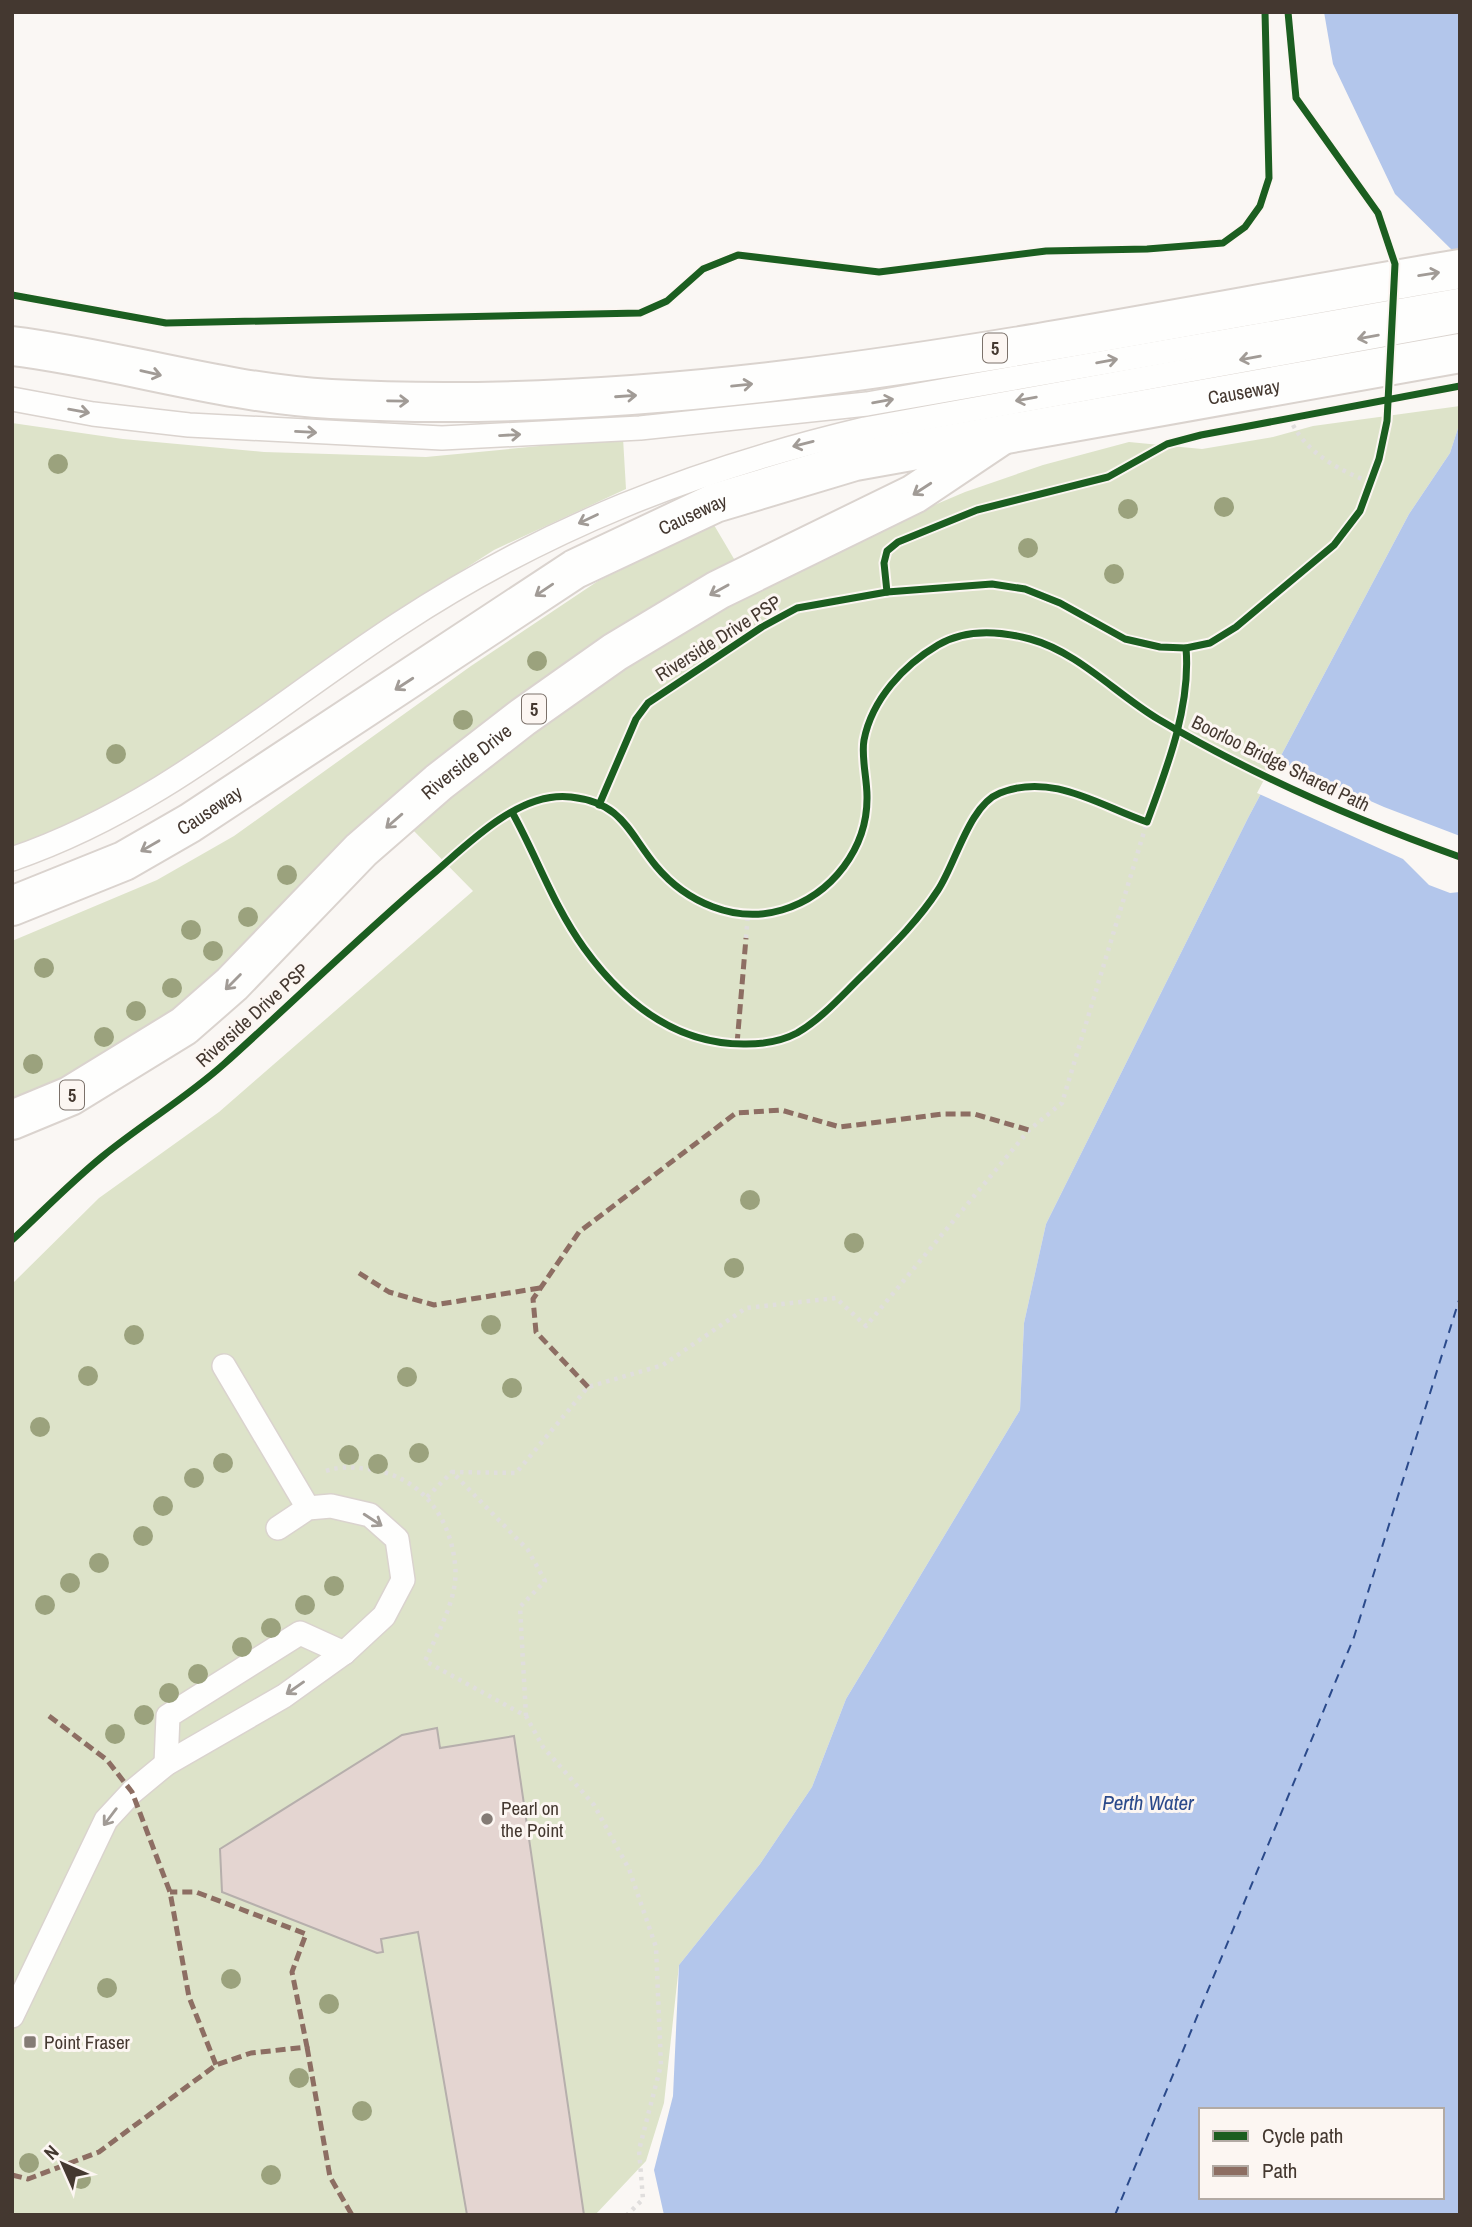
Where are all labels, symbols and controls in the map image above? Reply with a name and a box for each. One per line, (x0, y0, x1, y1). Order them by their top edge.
one-way arrow (1417, 267, 1440, 280)
one-way arrow (1357, 331, 1380, 344)
road number: 5 (983, 334, 1007, 362)
one-way arrow (1239, 352, 1262, 365)
one-way arrow (1095, 354, 1118, 367)
one-way arrow (139, 367, 162, 380)
street label: Causeway (1206, 372, 1282, 411)
one-way arrow (730, 378, 753, 391)
one-way arrow (614, 389, 637, 402)
one-way arrow (1015, 393, 1038, 406)
one-way arrow (387, 394, 410, 408)
one-way arrow (871, 394, 894, 407)
one-way arrow (68, 405, 90, 418)
one-way arrow (294, 425, 317, 438)
one-way arrow (499, 428, 522, 441)
one-way arrow (792, 438, 815, 451)
one-way arrow (913, 482, 932, 496)
street label: Causeway (654, 487, 730, 541)
one-way arrow (578, 513, 600, 526)
one-way arrow (534, 584, 554, 598)
one-way arrow (709, 584, 729, 598)
street label: Riverside Drive PSP (650, 589, 786, 687)
one-way arrow (395, 676, 414, 691)
road number: 5 (522, 694, 546, 724)
street label: Boorloo Bridge Shared Path (1188, 709, 1374, 817)
street label: Riverside Drive (415, 718, 517, 805)
street label: Causeway (172, 779, 247, 841)
one-way arrow (385, 813, 403, 829)
one-way arrow (141, 839, 161, 853)
street label: Riverside Drive PSP (190, 957, 314, 1073)
one-way arrow (225, 973, 242, 990)
road number: 5 (60, 1080, 84, 1110)
one-way arrow (363, 1513, 382, 1527)
one-way arrow (286, 1681, 305, 1695)
water label: Perth Water (1102, 1788, 1195, 1817)
place label: Pearl on the Point (501, 1795, 564, 1843)
one-way arrow (103, 1807, 118, 1826)
marker: Pearl on the Point (479, 1811, 495, 1827)
place label: Point Fraser (44, 2029, 131, 2055)
marker: Point Fraser (22, 2034, 38, 2050)
legend (1199, 2108, 1444, 2199)
text: Cycle path (1262, 2121, 1343, 2150)
north arrow (28, 2129, 98, 2199)
text: N (38, 2139, 64, 2165)
text: Path (1262, 2156, 1297, 2185)

